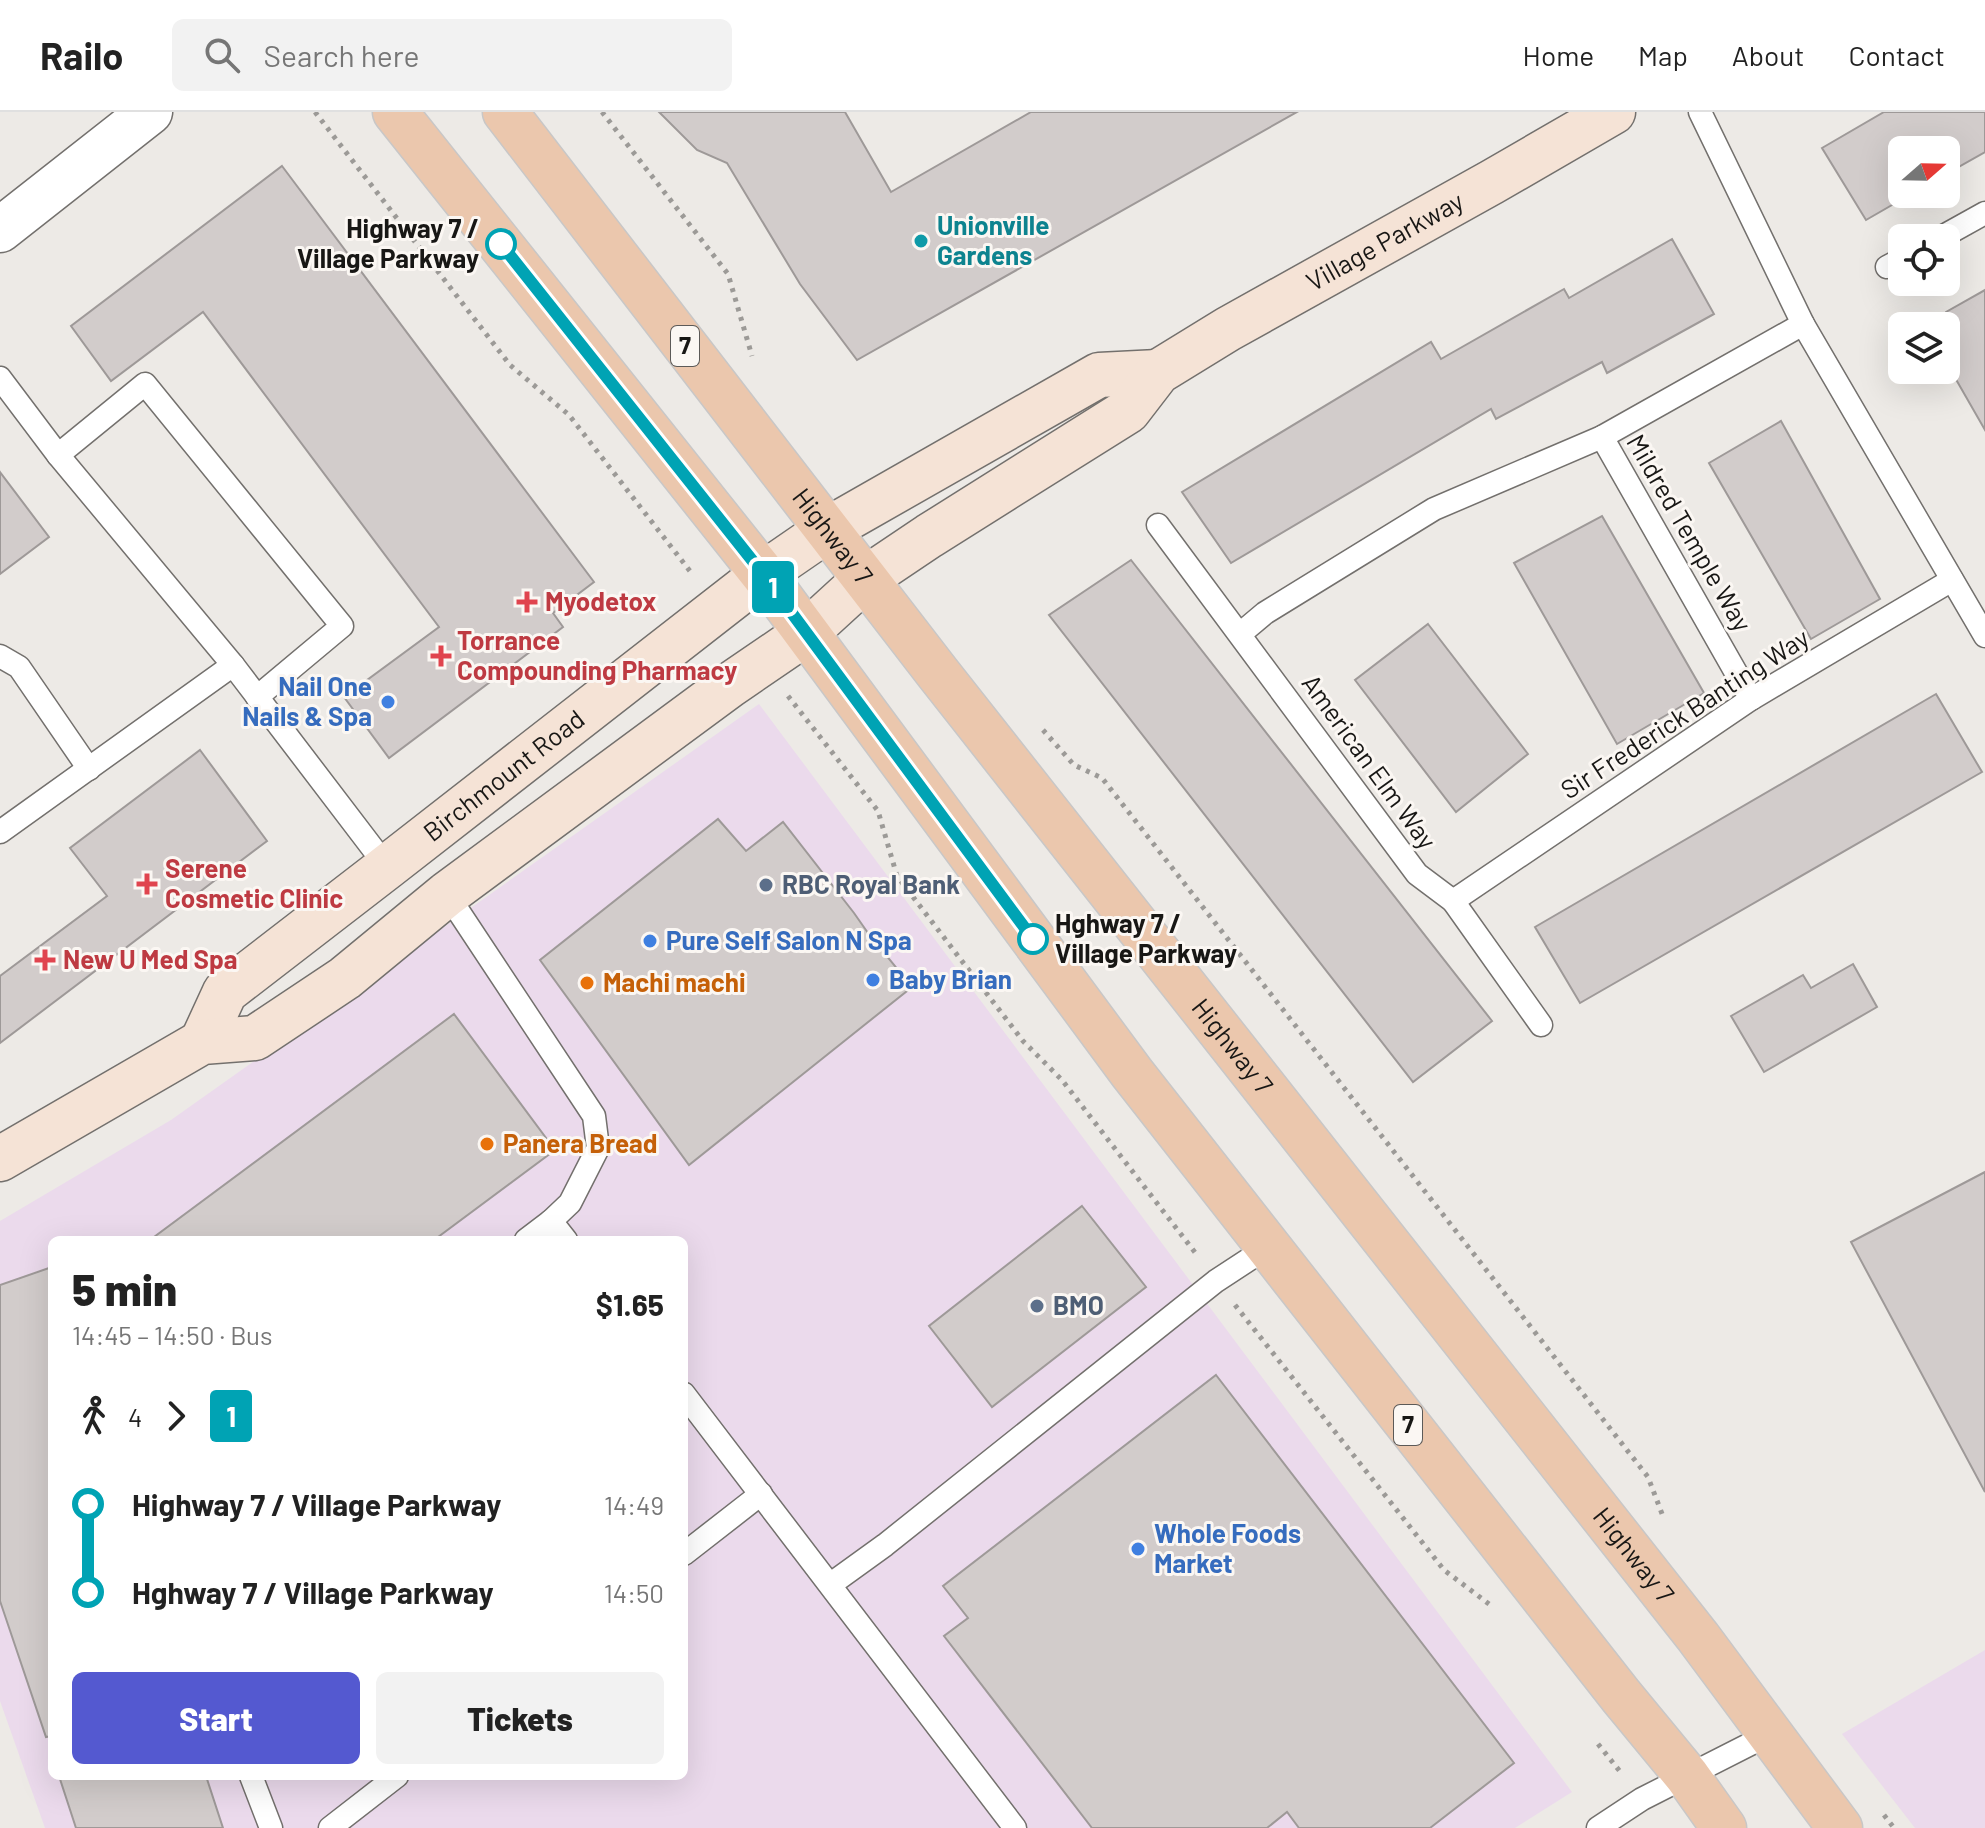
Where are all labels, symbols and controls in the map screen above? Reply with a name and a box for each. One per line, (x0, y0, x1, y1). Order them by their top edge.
search box (172, 19, 732, 91)
text: Railo (40, 32, 124, 78)
icon: search (200, 33, 244, 77)
text: Search here (264, 37, 419, 73)
text: Home (1523, 38, 1594, 72)
text: Map (1638, 38, 1688, 72)
text: About (1732, 38, 1804, 72)
text: Contact (1848, 38, 1945, 72)
north arrow (1888, 136, 1960, 208)
map controls (1888, 136, 1960, 384)
street label: Village Parkway (1300, 184, 1468, 296)
place label: Unionville Gardens (937, 209, 1049, 270)
place label: Highway 7 / Village Parkway (297, 212, 479, 273)
button: locate (1888, 224, 1960, 296)
marker: Highway 7 / Village Parkway (486, 229, 516, 259)
marker: Unionville Gardens (912, 232, 930, 250)
button: layers (1888, 312, 1960, 384)
road number: 7 (671, 326, 699, 366)
street label: Mildred Temple Way (1621, 428, 1759, 636)
street label: Highway 7 (787, 481, 880, 589)
line badge: 1 (747, 561, 799, 613)
text: 1 (768, 570, 778, 604)
place label: Myodetox (545, 585, 656, 616)
marker: Myodetox (516, 591, 538, 613)
street label: Sir Frederick Banting Way (1554, 621, 1814, 805)
place label: Torrance Compounding Pharmacy (457, 624, 737, 685)
marker: Torrance Compounding Pharmacy (432, 647, 450, 665)
street label: American Elm Way (1296, 668, 1444, 854)
place label: Nail One Nails & Spa (242, 670, 372, 731)
marker: Nail One Nails & Spa (379, 693, 397, 711)
street label: Birchmount Road (416, 702, 590, 847)
place label: Serene Cosmetic Clinic (165, 852, 343, 913)
place label: RBC Royal Bank (782, 868, 960, 899)
marker: Serene Cosmetic Clinic (136, 873, 158, 895)
marker: RBC Royal Bank (757, 876, 775, 894)
place label: Hghway 7 / Village Parkway (1055, 907, 1237, 968)
place label: Pure Self Salon N Spa (666, 924, 912, 955)
marker: Hghway 7 / Village Parkway (1018, 924, 1048, 954)
marker: Pure Self Salon N Spa (641, 932, 659, 950)
place label: New U Med Spa (63, 943, 238, 974)
marker: New U Med Spa (34, 949, 56, 971)
place label: Baby Brian (889, 963, 1012, 994)
place label: Machi machi (603, 966, 746, 997)
marker: Baby Brian (864, 971, 882, 989)
marker: Machi machi (578, 974, 596, 992)
street label: Highway 7 (1186, 992, 1280, 1099)
place label: Panera Bread (503, 1127, 657, 1158)
marker: Panera Bread (478, 1135, 496, 1153)
text: 5 min (72, 1262, 177, 1315)
text: $1.65 (596, 1286, 664, 1322)
place label: BMO (1053, 1289, 1104, 1320)
marker: BMO (1028, 1297, 1046, 1315)
text: 14:45 – 14:50 · Bus (72, 1319, 273, 1350)
icon: walk (72, 1394, 116, 1438)
icon: forward (154, 1394, 198, 1438)
text: 1 (226, 1399, 236, 1433)
text: 4 (128, 1401, 142, 1432)
road number: 7 (1394, 1405, 1422, 1445)
text: Highway 7 / Village Parkway (132, 1486, 501, 1522)
text: 14:49 (604, 1489, 664, 1520)
street label: Highway 7 (1588, 1500, 1682, 1608)
place label: Whole Foods Market (1154, 1517, 1301, 1578)
marker: Whole Foods Market (1129, 1540, 1147, 1558)
text: Hghway 7 / Village Parkway (132, 1574, 494, 1610)
text: 14:50 (604, 1577, 664, 1608)
button: Start (72, 1672, 360, 1764)
button: Tickets (376, 1672, 664, 1764)

